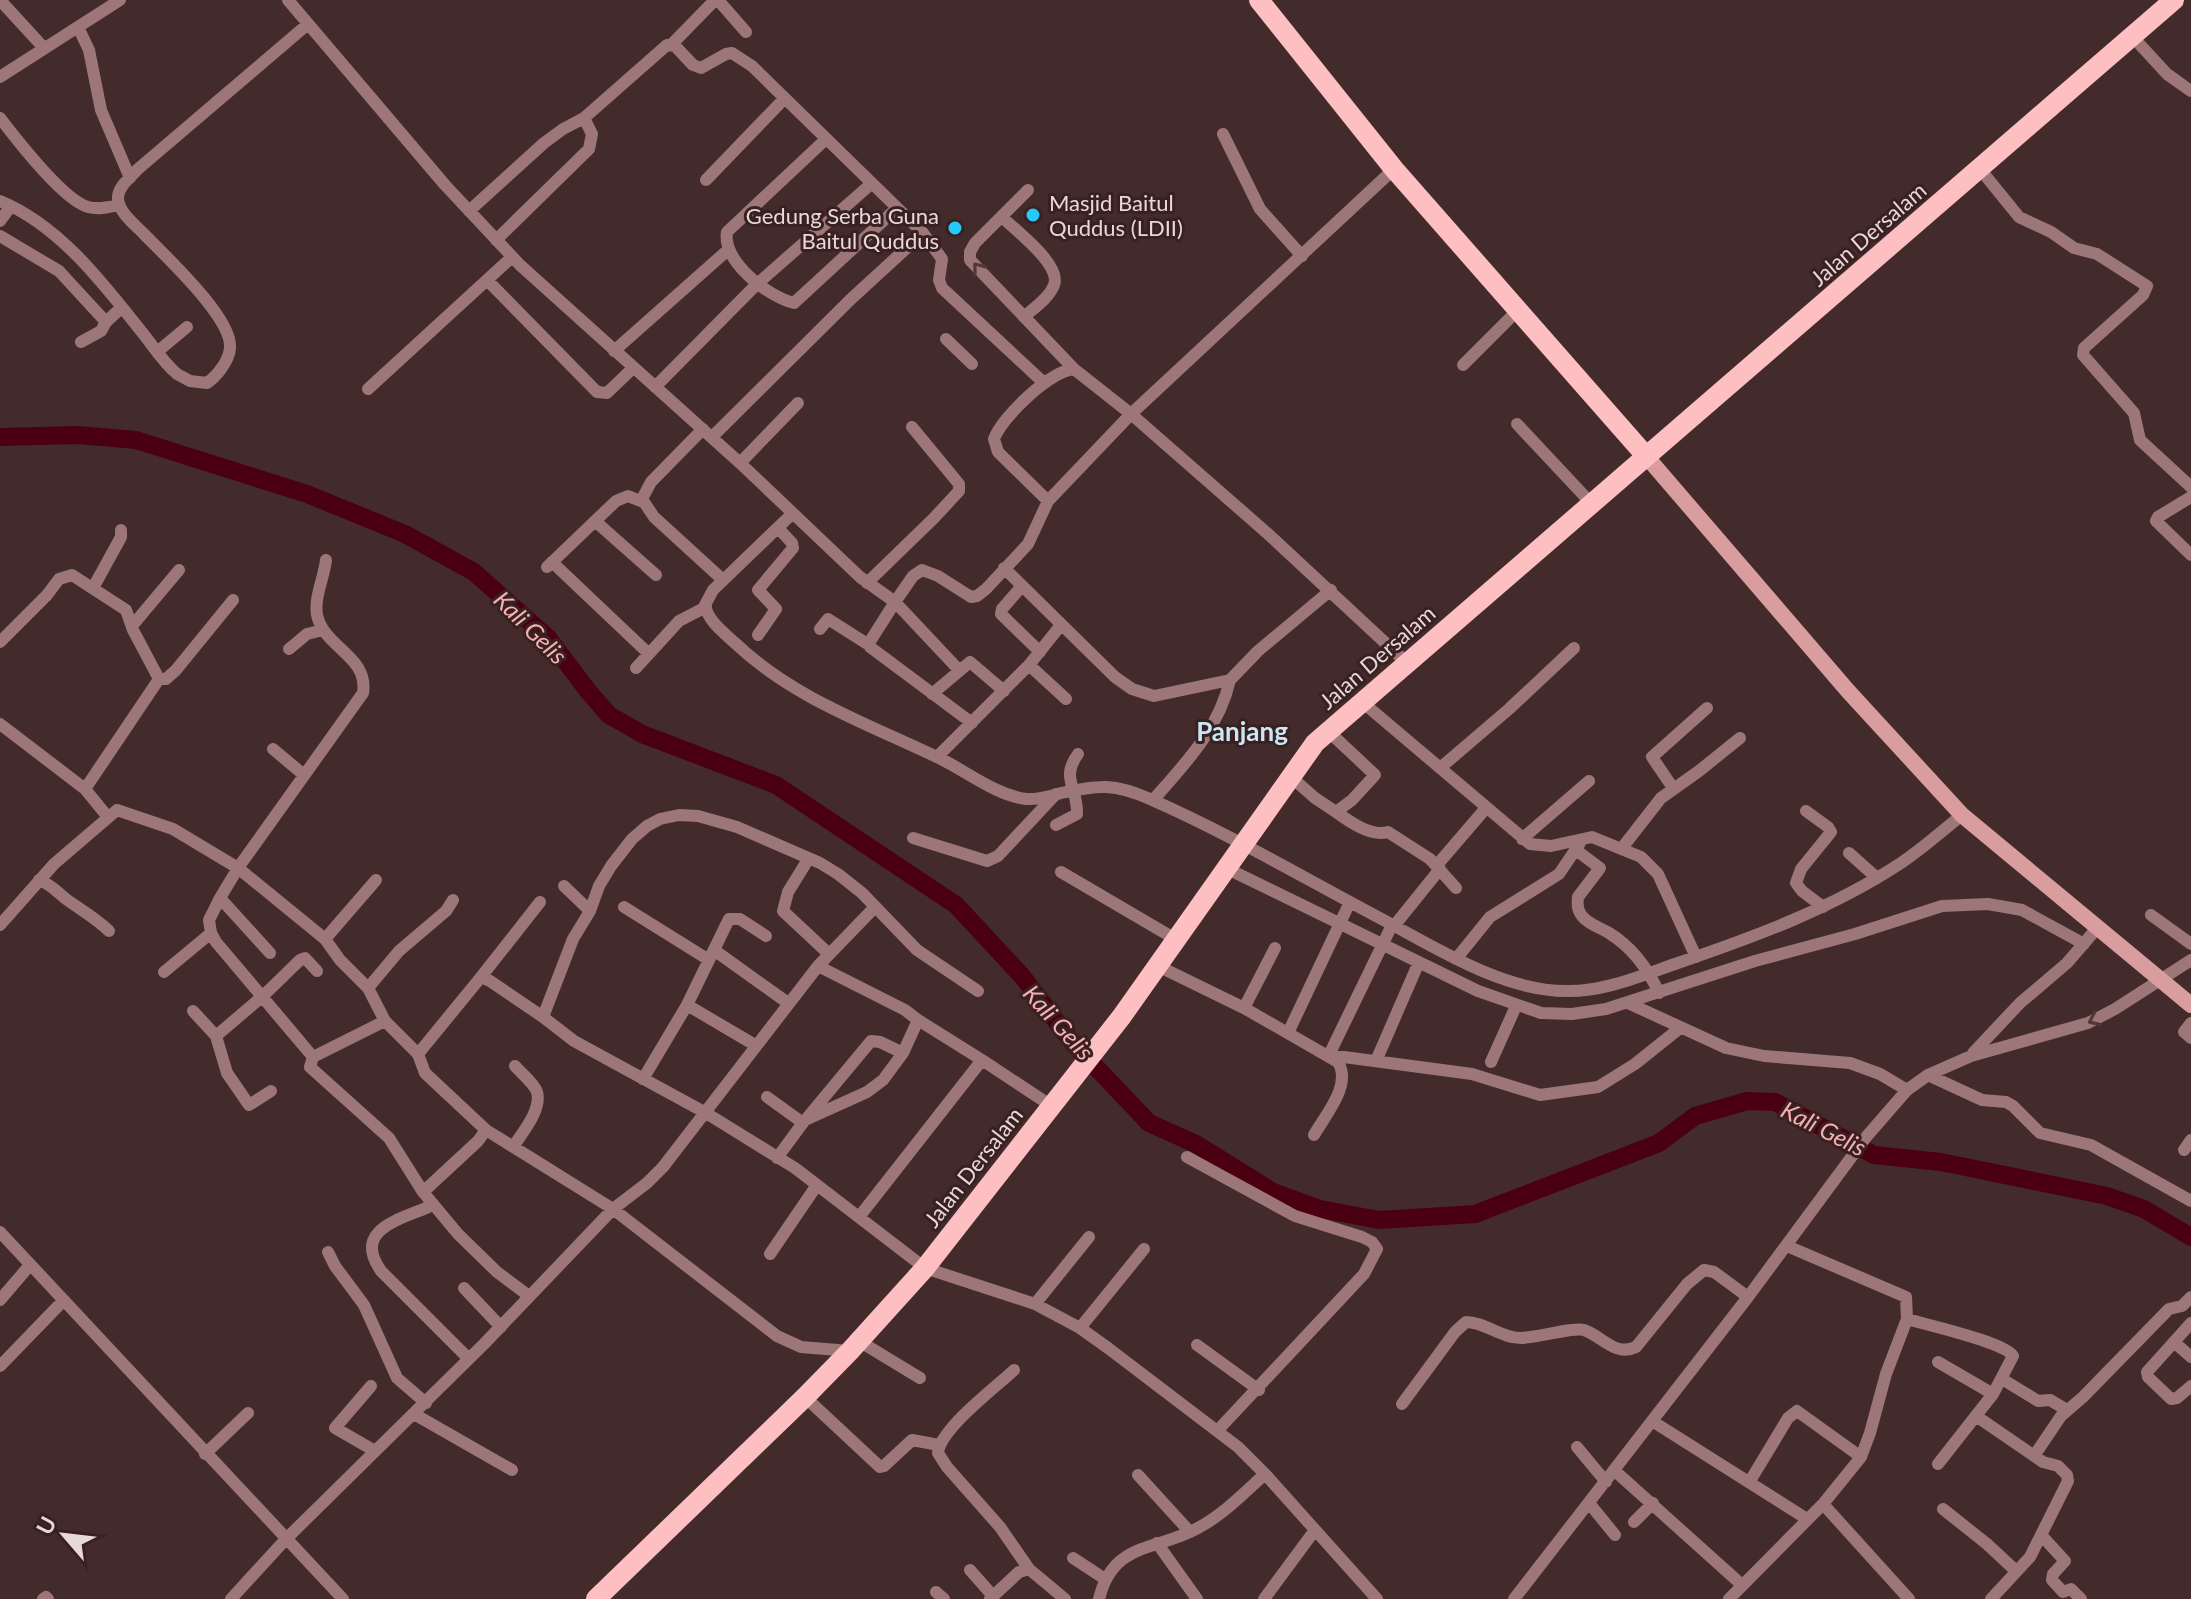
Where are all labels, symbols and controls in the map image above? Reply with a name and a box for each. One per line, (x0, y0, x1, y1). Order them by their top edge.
street label: Jalan Dersalam (1805, 176, 1931, 292)
place label: Masjid Baitul Quddus (LDII) (1049, 189, 1183, 241)
place label: Gedung Serba Guna Baitul Quddus (746, 202, 939, 254)
marker: Masjid Baitul Quddus (LDII) (1024, 206, 1042, 224)
marker: Gedung Serba Guna Baitul Quddus (946, 219, 964, 237)
one-way arrow (974, 262, 988, 277)
water label: Kali Gelis (489, 585, 574, 670)
street label: Jalan Dersalam (1314, 599, 1440, 715)
district label: Panjang (1196, 715, 1288, 747)
water label: Kali Gelis (1018, 978, 1101, 1066)
one-way arrow (2088, 1010, 2103, 1026)
water label: Kali Gelis (1777, 1094, 1872, 1162)
street label: Jalan Dersalam (918, 1102, 1028, 1232)
north arrow (24, 1495, 104, 1575)
text: U (30, 1512, 62, 1539)

